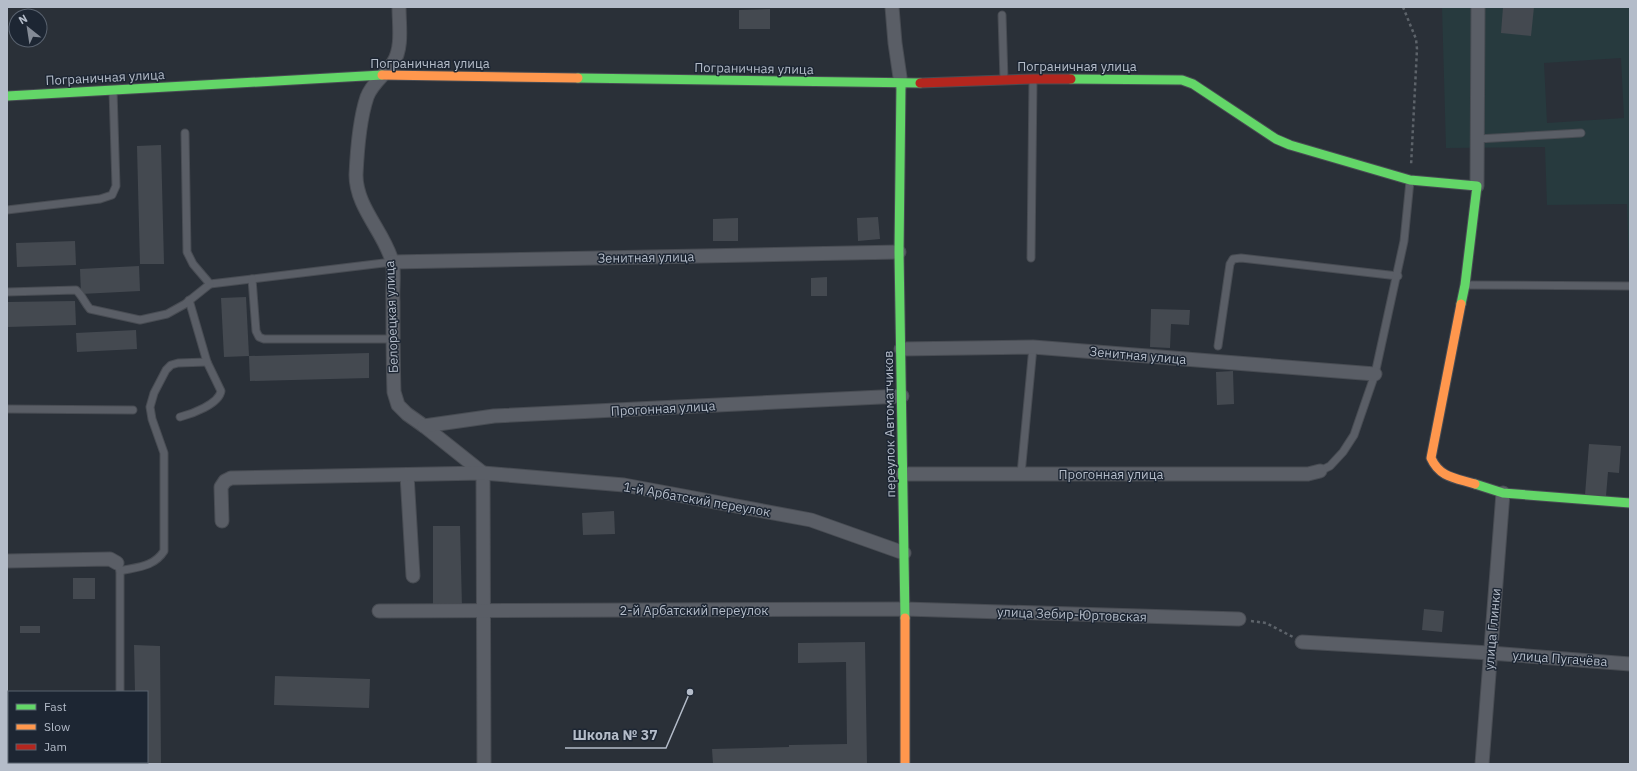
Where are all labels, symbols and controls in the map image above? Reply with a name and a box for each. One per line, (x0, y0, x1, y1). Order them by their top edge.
north arrow (8, 8, 48, 48)
text: N (16, 11, 30, 27)
street label: Пограничная улица (370, 55, 490, 72)
street label: Пограничная улица (1017, 58, 1137, 75)
street label: Пограничная улица (694, 59, 814, 78)
street label: Пограничная улица (45, 66, 165, 89)
street label: Зенитная улица (597, 248, 695, 267)
street label: Белорецкая улица (381, 260, 402, 374)
street label: Зенитная улица (1089, 343, 1187, 368)
street label: переулок Автоматчиков (880, 350, 899, 498)
street label: Прогонная улица (610, 397, 716, 420)
street label: Прогонная улица (1059, 466, 1163, 483)
street label: 1-й Арбатский переулок (622, 478, 772, 521)
street label: улица Глинки (1480, 587, 1505, 671)
street label: 2-й Арбатский переулок (620, 602, 768, 619)
street label: улица Зебир-Юртовская (997, 603, 1147, 626)
street label: улица Пугачёва (1512, 647, 1608, 670)
legend (8, 691, 148, 763)
text: Fast (44, 699, 67, 714)
text: Slow (44, 719, 70, 734)
callout: Школа № 37 (565, 722, 666, 748)
text: Школа № 37 (572, 726, 658, 744)
text: Jam (44, 739, 67, 754)

